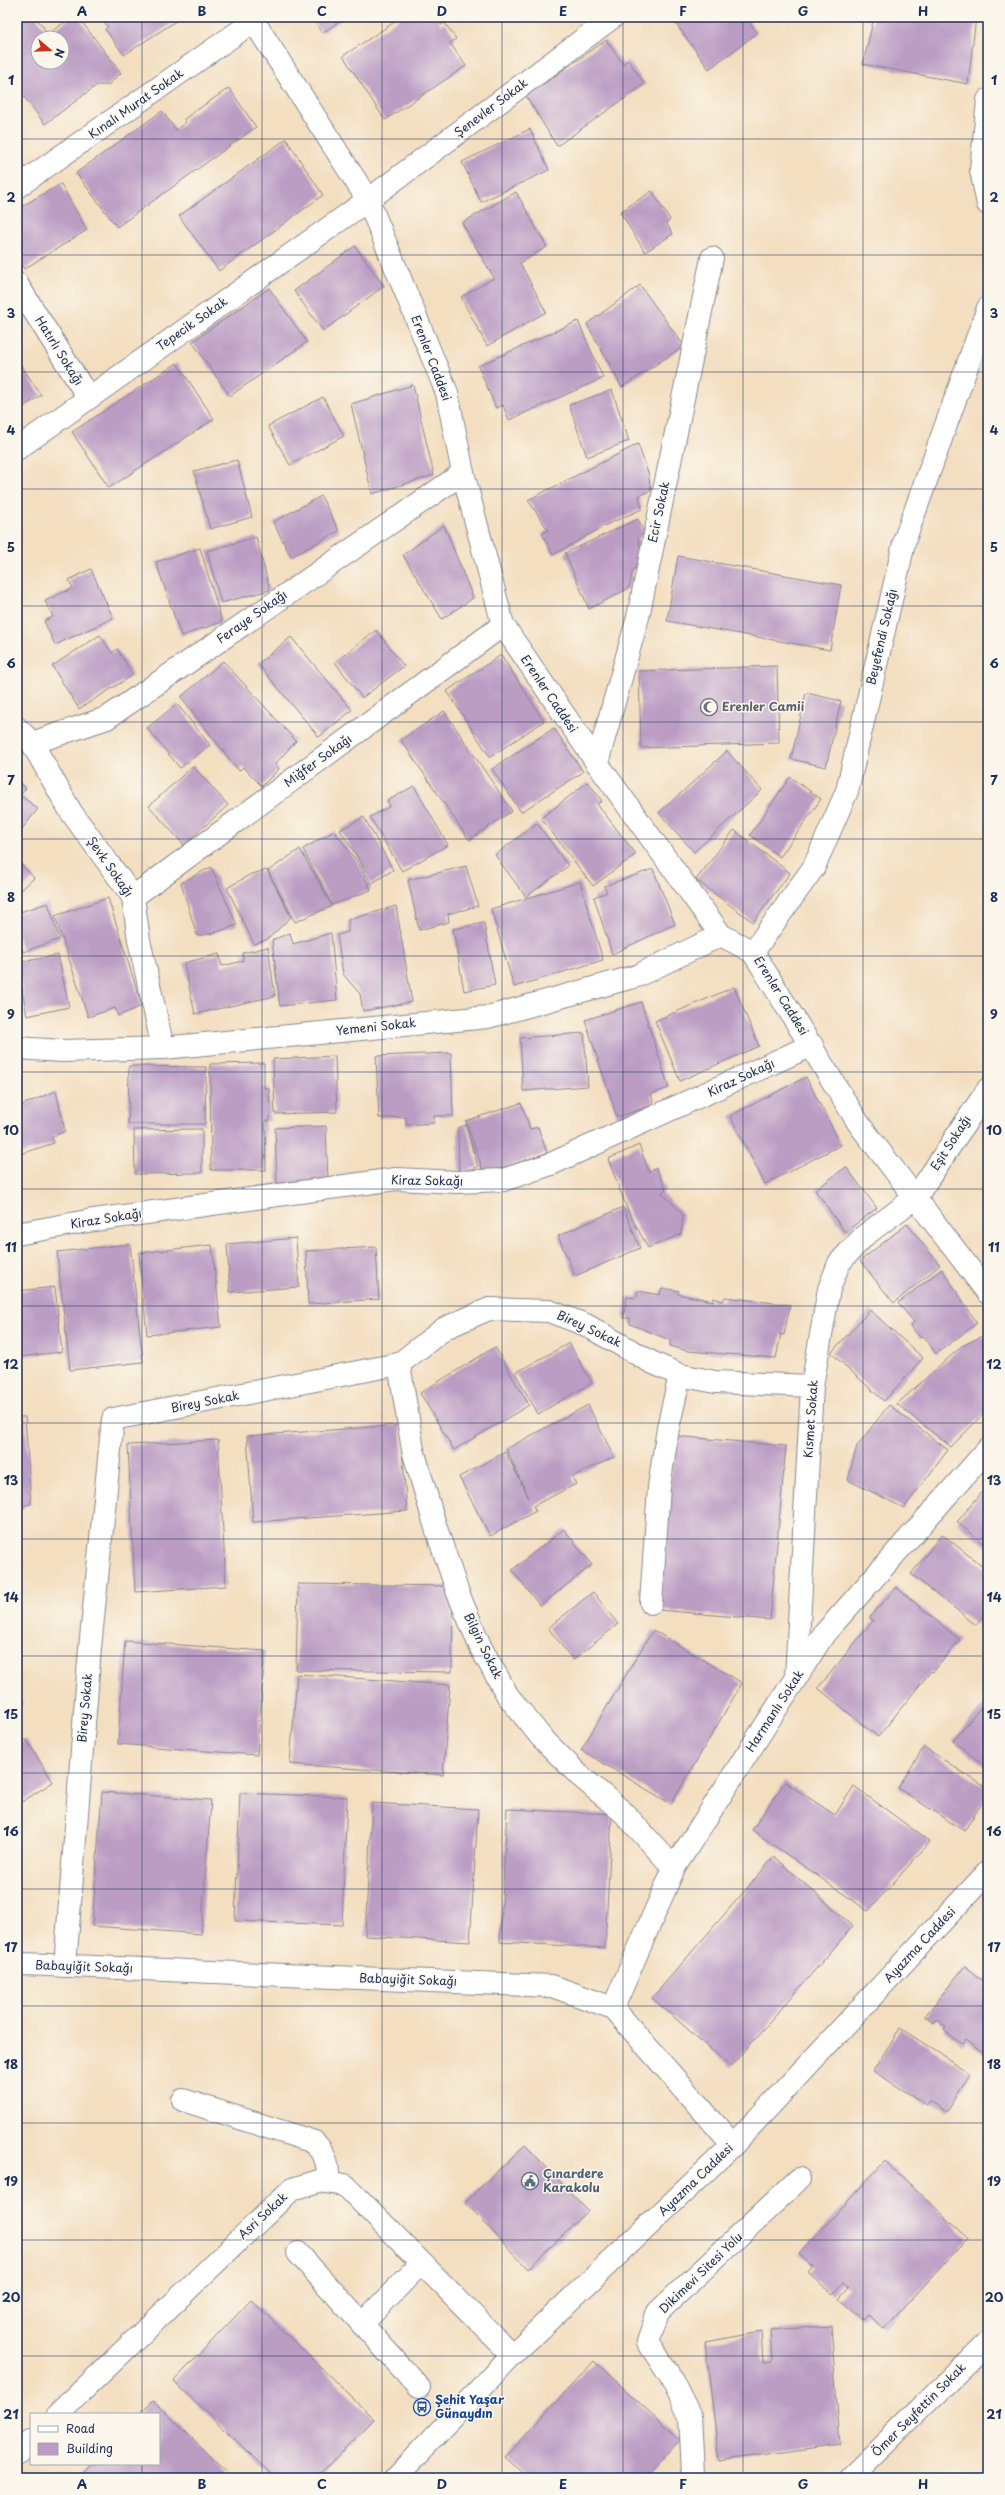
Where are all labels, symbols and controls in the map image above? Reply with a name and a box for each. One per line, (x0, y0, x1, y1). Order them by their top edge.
text: A (77, 1, 87, 20)
text: B (198, 1, 207, 20)
text: C (317, 1, 327, 20)
text: D (437, 1, 447, 20)
text: E (559, 1, 567, 20)
text: F (679, 1, 687, 20)
text: G (798, 1, 808, 20)
text: H (918, 1, 928, 20)
north arrow (30, 30, 70, 70)
text: N (50, 47, 69, 61)
street label: Kınalı Murat Sokak (84, 64, 187, 143)
text: 1 (8, 70, 14, 89)
text: 1 (991, 70, 997, 89)
street label: Şenevler Sokak (450, 73, 531, 141)
text: 2 (6, 187, 16, 206)
text: 2 (989, 187, 999, 206)
street label: Tepecik Sokak (152, 292, 231, 354)
text: 3 (7, 303, 16, 322)
text: 3 (990, 303, 999, 322)
street label: Hatırlı Sokağı (31, 312, 88, 389)
street label: Erenler Caddesi (407, 312, 457, 403)
text: 4 (7, 420, 16, 439)
text: 4 (990, 420, 999, 439)
street label: Ecir Sokak (643, 479, 673, 544)
text: 5 (7, 537, 15, 556)
text: 5 (990, 537, 998, 556)
street label: Feraye Sokağı (212, 585, 290, 647)
street label: Beyefendi Sokağı (861, 587, 901, 687)
street label: Erenler Caddesi (517, 651, 583, 736)
text: 6 (6, 653, 16, 672)
text: 6 (989, 653, 999, 672)
mosque icon: Erenler Camii (699, 697, 719, 717)
place label: Erenler Camii (722, 697, 805, 715)
street label: Miğfer Sokağı (280, 729, 355, 791)
text: 7 (7, 770, 15, 789)
text: 7 (990, 770, 998, 789)
street label: Şevk Sokağı (83, 833, 138, 900)
text: 8 (7, 887, 15, 906)
text: 8 (990, 887, 998, 906)
street label: Erenler Caddesi (750, 952, 813, 1039)
text: 9 (7, 1004, 15, 1023)
text: 9 (990, 1004, 998, 1023)
street label: Yemeni Sokak (335, 1013, 417, 1039)
street label: Kiraz Sokağı (704, 1054, 777, 1101)
street label: Eşit Sokağı (926, 1111, 975, 1174)
text: 10 (3, 1120, 19, 1139)
text: 10 (986, 1120, 1002, 1139)
street label: Kiraz Sokağı (391, 1170, 463, 1190)
street label: Kiraz Sokağı (69, 1203, 143, 1233)
text: 11 (5, 1237, 17, 1256)
text: 11 (988, 1237, 1000, 1256)
street label: Birey Sokak (554, 1305, 625, 1351)
text: 12 (3, 1354, 19, 1373)
text: 12 (986, 1354, 1002, 1373)
street label: Kısmet Sokak (798, 1379, 822, 1458)
street label: Birey Sokak (169, 1386, 241, 1416)
text: 13 (4, 1470, 19, 1489)
text: 13 (987, 1470, 1002, 1489)
text: 14 (3, 1587, 19, 1606)
text: 14 (986, 1587, 1002, 1606)
street label: Bilgin Sokak (460, 1609, 508, 1682)
street label: Harmanlı Sokak (741, 1666, 808, 1755)
street label: Birey Sokak (72, 1672, 96, 1743)
text: 15 (4, 1704, 18, 1723)
text: 15 (987, 1704, 1001, 1723)
text: 16 (3, 1821, 19, 1840)
text: 16 (986, 1821, 1002, 1840)
street label: Ayazma Caddesi (879, 1902, 959, 1986)
text: 17 (4, 1937, 18, 1956)
text: 17 (987, 1937, 1001, 1956)
street label: Babayiğit Sokağı (35, 1955, 133, 1977)
street label: Babayiğit Sokağı (359, 1968, 457, 1990)
text: 18 (4, 2054, 18, 2073)
text: 18 (987, 2054, 1001, 2073)
street label: Ayazma Caddesi (654, 2139, 737, 2220)
place label: Çınardere Karakolu (543, 2164, 604, 2196)
text: 19 (4, 2171, 18, 2190)
public building icon: Çınardere Karakolu (520, 2171, 540, 2191)
text: 19 (987, 2171, 1001, 2190)
street label: Asri Sokak (234, 2187, 291, 2243)
street label: Dikimevi Sitesi Yolu (655, 2228, 746, 2317)
text: 20 (2, 2287, 21, 2306)
text: 20 (985, 2287, 1004, 2306)
street label: Ömer Seyfettin Sokak (867, 2358, 969, 2460)
place label: Şehit Yaşar Günaydın (435, 2390, 505, 2422)
bus stop icon: Şehit Yaşar Günaydın (412, 2397, 432, 2417)
text: 21 (3, 2404, 19, 2423)
text: 21 (986, 2404, 1002, 2423)
legend (30, 2413, 160, 2465)
text: Road (66, 2419, 95, 2437)
text: Building (66, 2439, 113, 2457)
text: A (77, 2474, 87, 2493)
text: B (198, 2474, 207, 2493)
text: C (317, 2474, 327, 2493)
text: D (437, 2474, 447, 2493)
text: E (559, 2474, 567, 2493)
text: F (679, 2474, 687, 2493)
text: G (798, 2474, 808, 2493)
text: H (918, 2474, 928, 2493)

